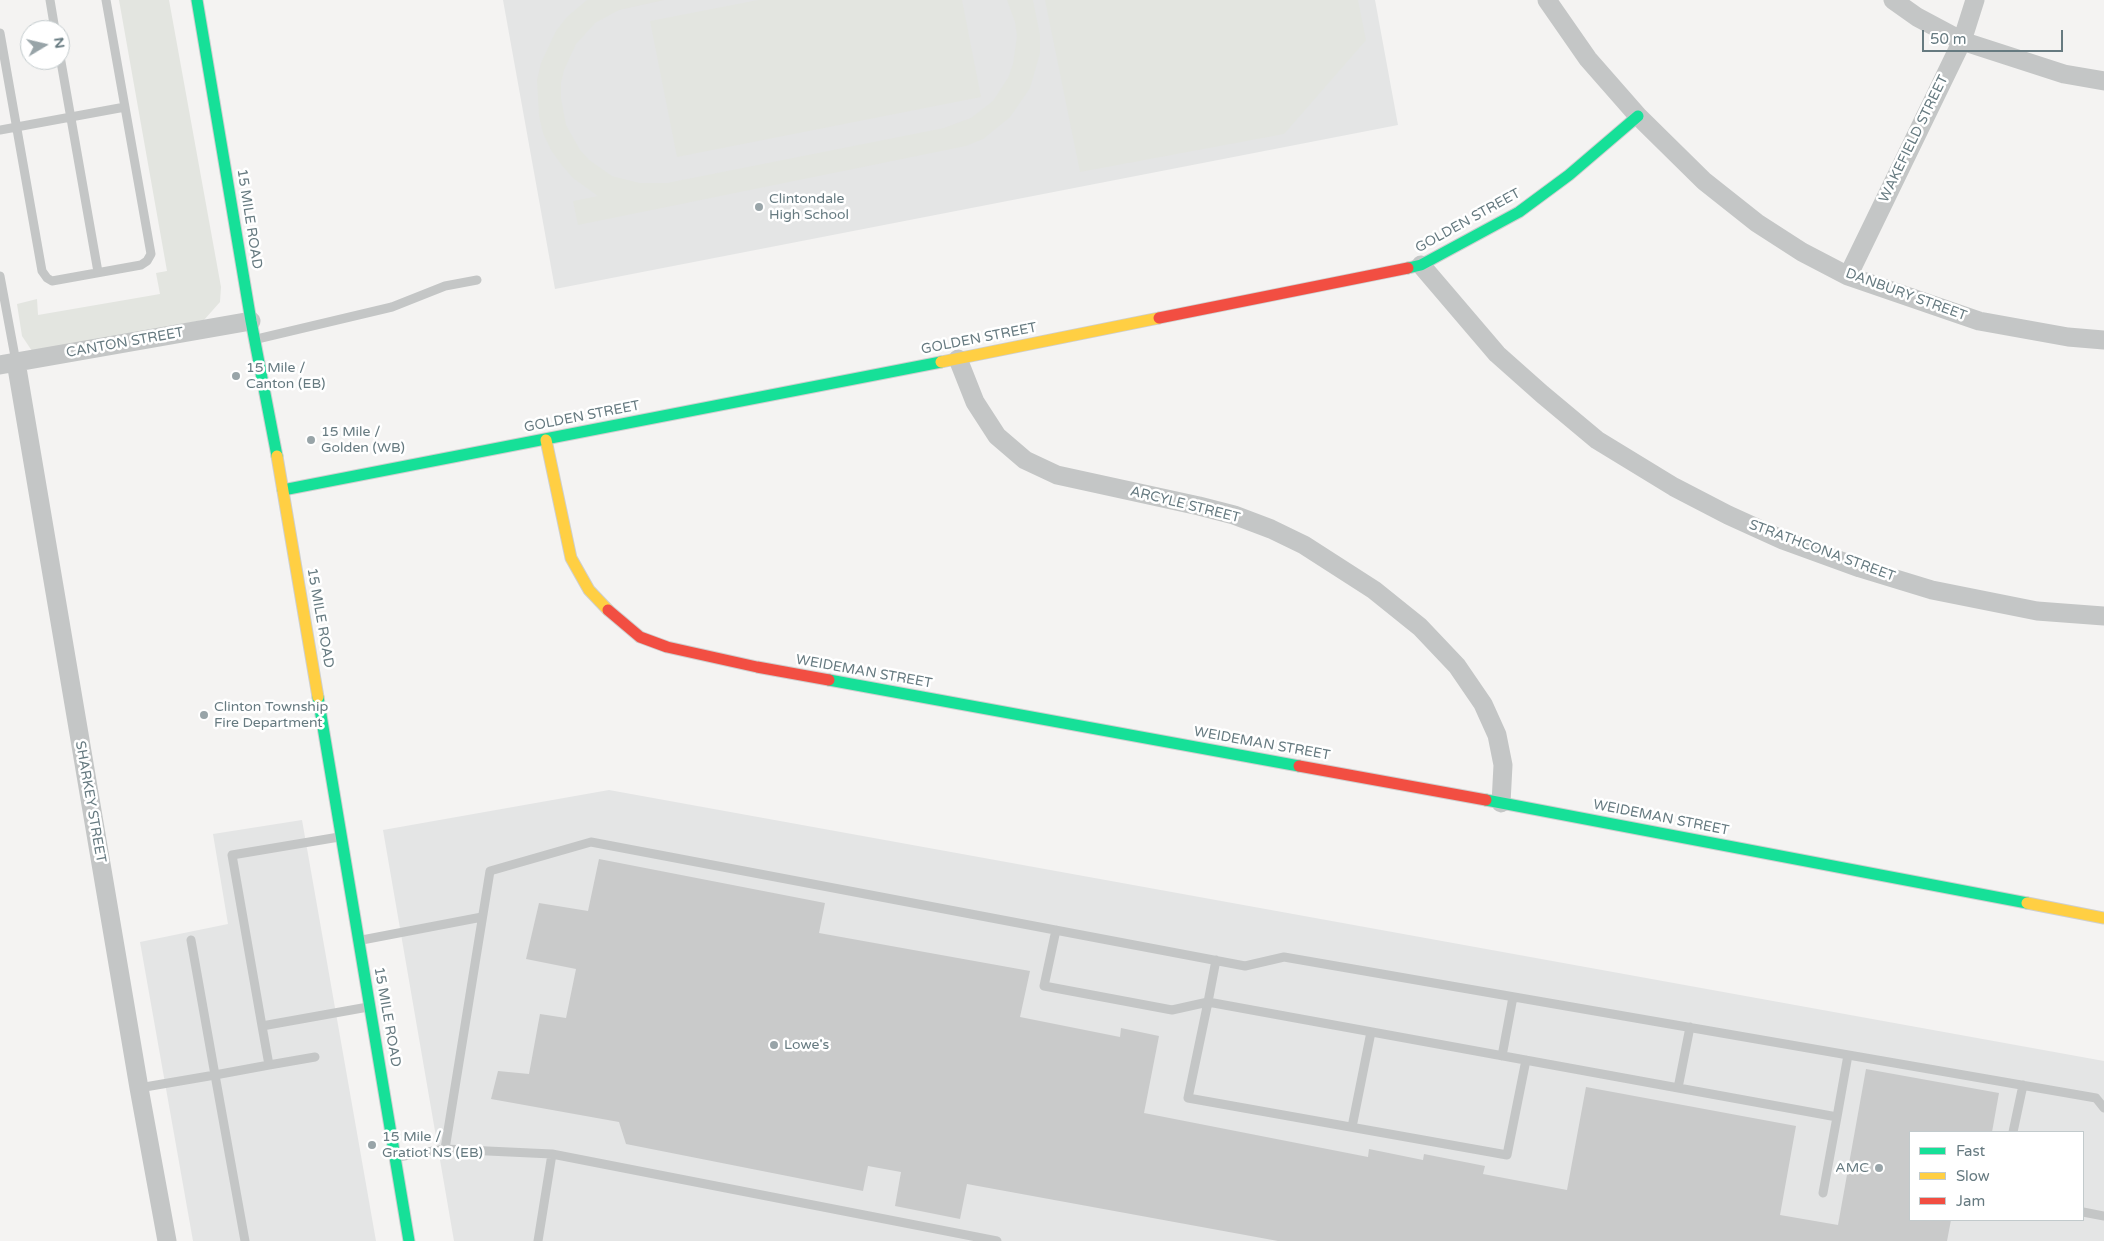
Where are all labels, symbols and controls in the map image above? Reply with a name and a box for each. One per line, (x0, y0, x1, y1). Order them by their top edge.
north arrow (20, 20, 70, 70)
scale bar (1924, 20, 2065, 52)
text: 50 m (1930, 30, 1967, 48)
text: N (50, 36, 69, 50)
street label: WAKEFIELD STREET (1876, 73, 1952, 205)
street label: 15 MILE ROAD (233, 168, 265, 270)
street label: GOLDEN STREET (1413, 185, 1523, 257)
place label: Clintondale High School (769, 191, 849, 223)
marker: Clintondale High School (753, 201, 765, 213)
street label: DANBURY STREET (1843, 265, 1969, 325)
street label: GOLDEN STREET (920, 320, 1038, 358)
street label: CANTON STREET (65, 324, 185, 362)
place label: 15 Mile / Canton (EB) (246, 360, 325, 392)
marker: 15 Mile / Canton (EB) (230, 370, 242, 382)
street label: GOLDEN STREET (523, 398, 641, 436)
place label: 15 Mile / Golden (WB) (321, 424, 405, 457)
marker: 15 Mile / Golden (WB) (305, 434, 317, 446)
street label: ARCYLE STREET (1128, 483, 1242, 527)
street label: STRATHCONA STREET (1747, 517, 1897, 585)
street label: 15 MILE ROAD (303, 567, 337, 669)
street label: WEIDEMAN STREET (794, 652, 934, 692)
place label: Clinton Township Fire Department (214, 699, 328, 732)
marker: Clinton Township Fire Department (198, 709, 210, 721)
street label: WEIDEMAN STREET (1192, 724, 1332, 764)
street label: SHARKEY STREET (71, 740, 109, 864)
street label: WEIDEMAN STREET (1591, 797, 1731, 839)
street label: 15 MILE ROAD (370, 966, 404, 1068)
place label: Lowe's (784, 1037, 829, 1053)
marker: Lowe's (768, 1039, 780, 1051)
place label: 15 Mile / Gratiot NS (EB) (382, 1129, 483, 1162)
legend (1909, 1131, 2084, 1221)
marker: 15 Mile / Gratiot NS (EB) (366, 1139, 378, 1151)
text: Fast (1956, 1142, 1985, 1160)
place label: AMC (1835, 1160, 1869, 1176)
marker: AMC (1873, 1162, 1885, 1174)
text: Slow (1956, 1167, 1990, 1185)
text: Jam (1956, 1192, 1985, 1210)

